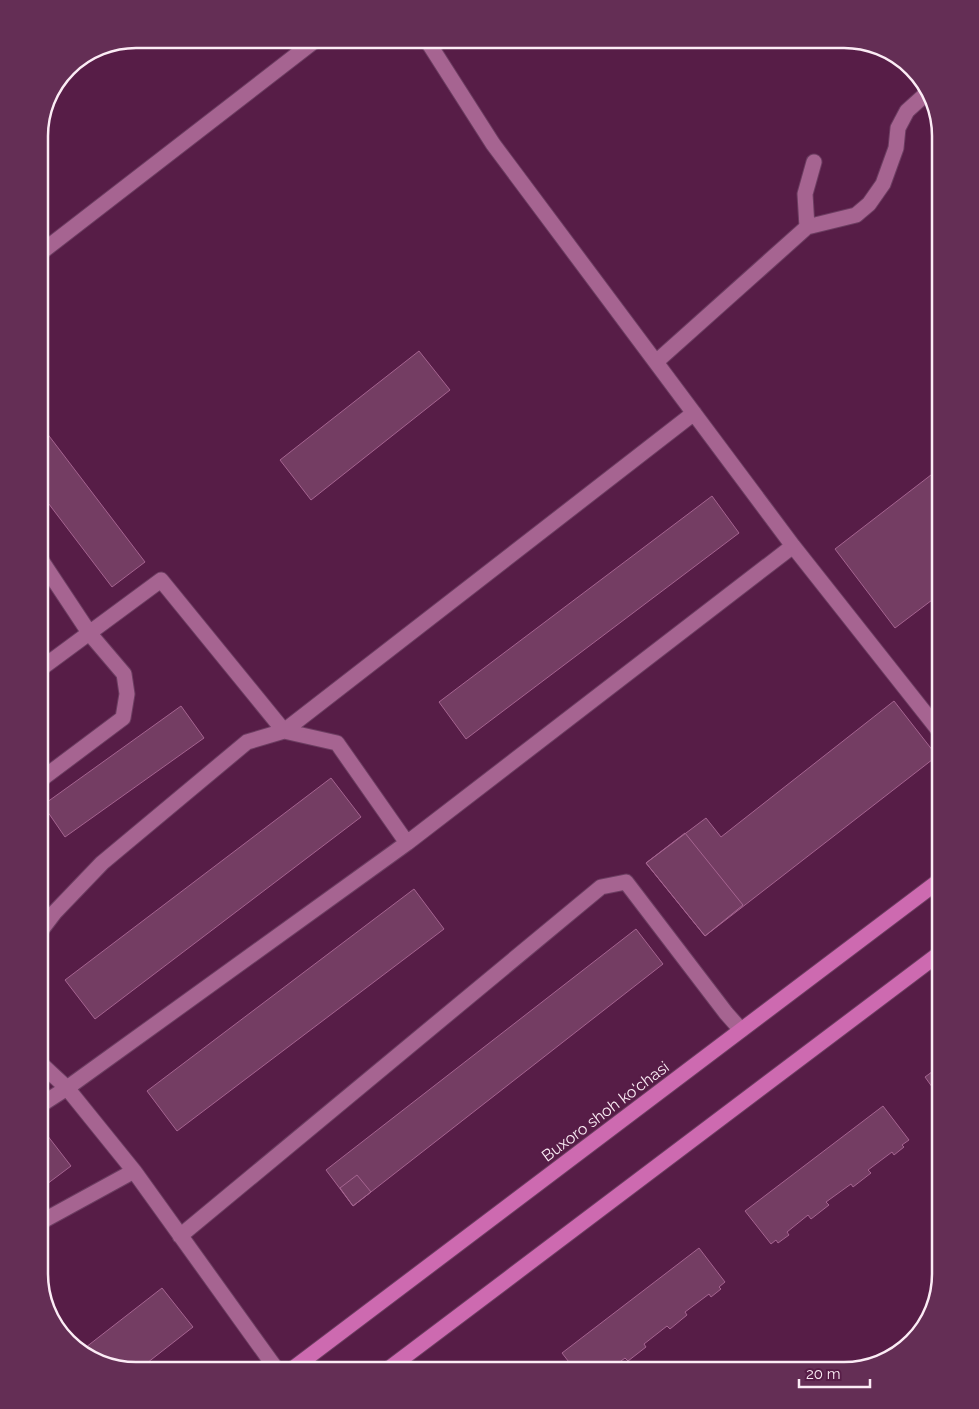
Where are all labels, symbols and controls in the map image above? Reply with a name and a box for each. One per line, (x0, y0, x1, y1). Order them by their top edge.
street label: Buxoro shoh ko'chasi (538, 1057, 673, 1165)
scale bar (799, 1356, 870, 1388)
text: 20 m (806, 1365, 841, 1383)

